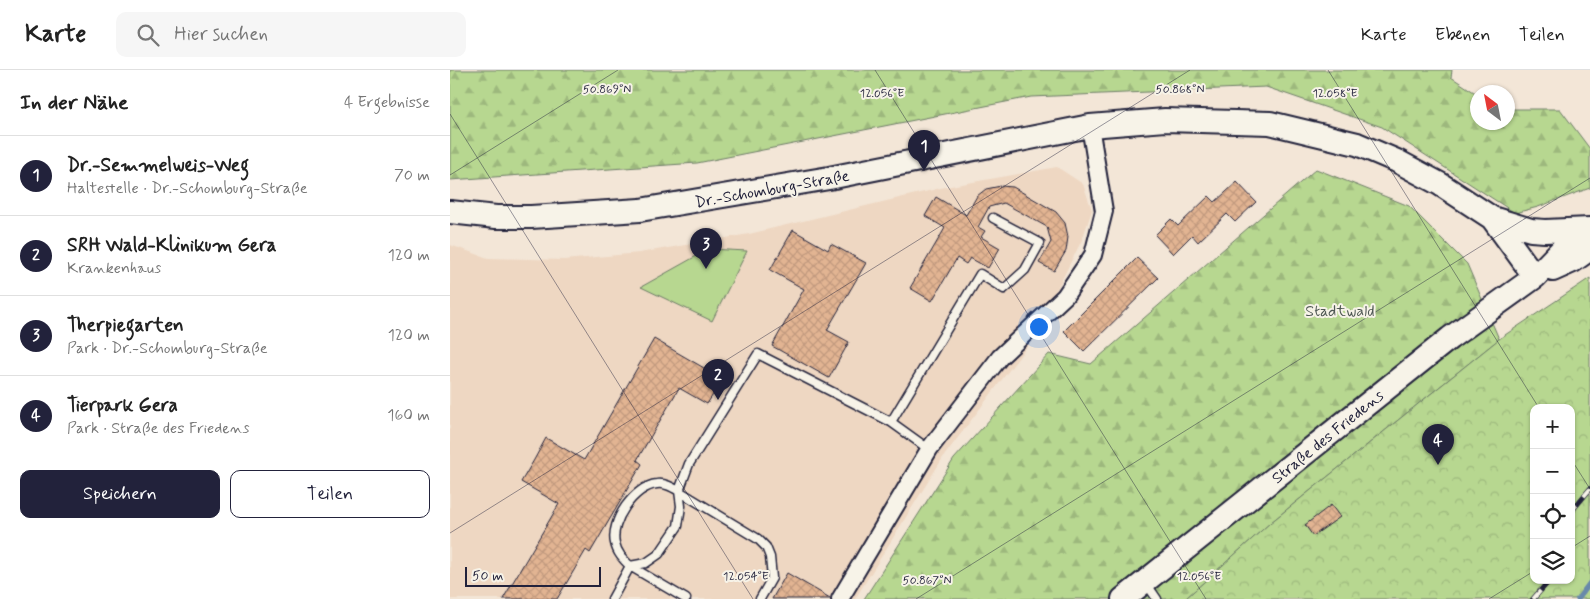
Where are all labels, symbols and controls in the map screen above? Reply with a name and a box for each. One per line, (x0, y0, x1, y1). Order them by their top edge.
search box (116, 12, 466, 57)
text: Karte (25, 19, 86, 50)
icon: search (134, 21, 162, 49)
text: Hier suchen (174, 22, 268, 47)
text: Karte (1361, 23, 1407, 47)
text: Ebenen (1435, 23, 1491, 47)
text: Teilen (1519, 23, 1565, 47)
text: 50.869°N (583, 82, 631, 98)
text: 50.868°N (1156, 82, 1204, 98)
north arrow (1470, 85, 1515, 130)
text: 12.056°E (860, 86, 904, 102)
text: 12.058°E (1312, 86, 1358, 102)
text: In der Nähe (20, 89, 128, 117)
text: 4 Ergebnisse (344, 92, 430, 113)
pin: 1 (908, 130, 940, 171)
text: Dr.-Semmelweis-Weg (67, 153, 249, 178)
text: 1 (32, 165, 40, 186)
text: 70 m (394, 165, 430, 186)
street label: Dr.-Schomburg-Straße (693, 166, 851, 213)
text: Haltestelle · Dr.-Schomburg-Straße (67, 178, 308, 199)
pin: 3 (690, 228, 722, 269)
text: SRH Wald-Klinikum Gera (67, 233, 277, 258)
text: 2 (32, 245, 40, 266)
text: 120 m (388, 245, 430, 266)
text: Krankenhaus (67, 258, 161, 279)
park label: Stadtwald (1305, 301, 1375, 322)
text: Therpiegarten (67, 313, 184, 338)
your location (1026, 314, 1052, 340)
text: 3 (32, 325, 40, 346)
text: 120 m (388, 325, 430, 346)
text: Park · Dr.-Schomburg-Straße (67, 338, 268, 359)
pin: 2 (702, 359, 734, 400)
street label: Straße des Friedens (1268, 385, 1388, 489)
text: Tierpark Gera (67, 393, 178, 418)
map controls (1530, 404, 1575, 584)
button: + (1530, 404, 1575, 449)
text: 4 (31, 405, 41, 426)
text: 160 m (387, 405, 430, 426)
text: Park · Straße des Friedens (67, 418, 249, 439)
pin: 4 (1422, 424, 1454, 465)
button: − (1530, 449, 1575, 494)
button: Speichern (20, 470, 220, 518)
button: Teilen (230, 470, 430, 518)
button: locate (1530, 494, 1575, 539)
button: layers (1530, 539, 1575, 584)
scale bar (465, 564, 601, 587)
text: 50 m (472, 567, 503, 585)
text: 12.054°E (723, 569, 769, 585)
text: 12.056°E (1177, 569, 1221, 585)
text: 50.867°N (902, 573, 952, 589)

